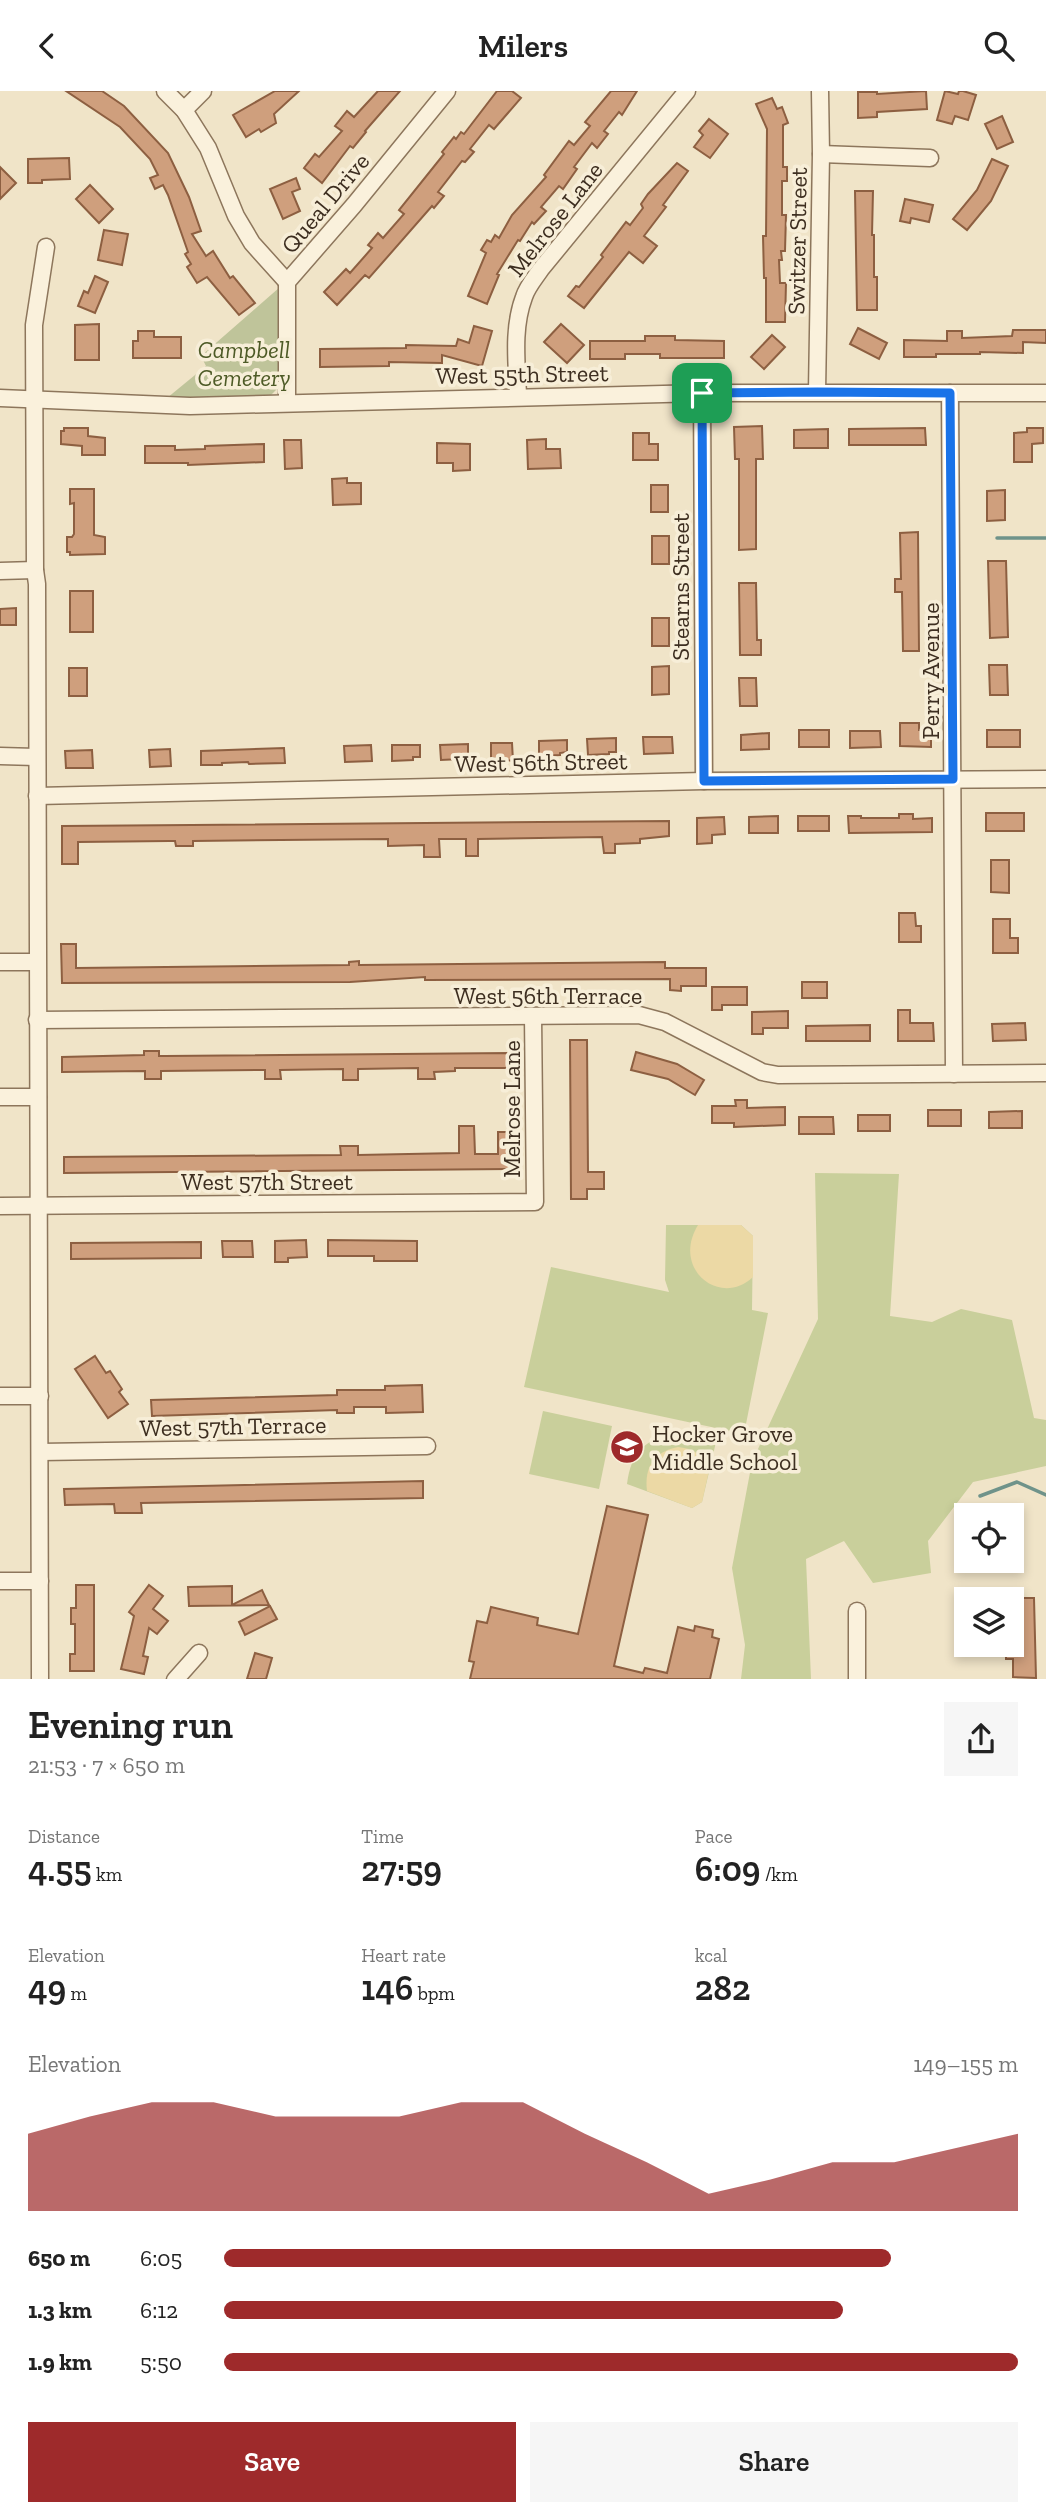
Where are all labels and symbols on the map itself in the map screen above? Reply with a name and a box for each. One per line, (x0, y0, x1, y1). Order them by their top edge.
street label: Queal Drive (275, 147, 375, 259)
street label: Melrose Lane (501, 156, 609, 282)
street label: Switzer Street (781, 167, 813, 315)
park label: Campbell Cemetery (197, 335, 291, 392)
street label: West 55th Street (435, 358, 609, 390)
pin (672, 363, 732, 423)
street label: Stearns Street (666, 513, 695, 661)
street label: Perry Avenue (916, 602, 945, 740)
street label: West 56th Street (454, 746, 628, 778)
street label: West 56th Terrace (454, 981, 642, 1010)
street label: Melrose Lane (497, 1040, 526, 1178)
street label: West 57th Street (181, 1167, 353, 1196)
street label: West 57th Terrace (139, 1410, 327, 1442)
place label: Hocker Grove Middle School (652, 1419, 798, 1476)
school or university icon: Hocker Grove Middle School (608, 1428, 646, 1466)

